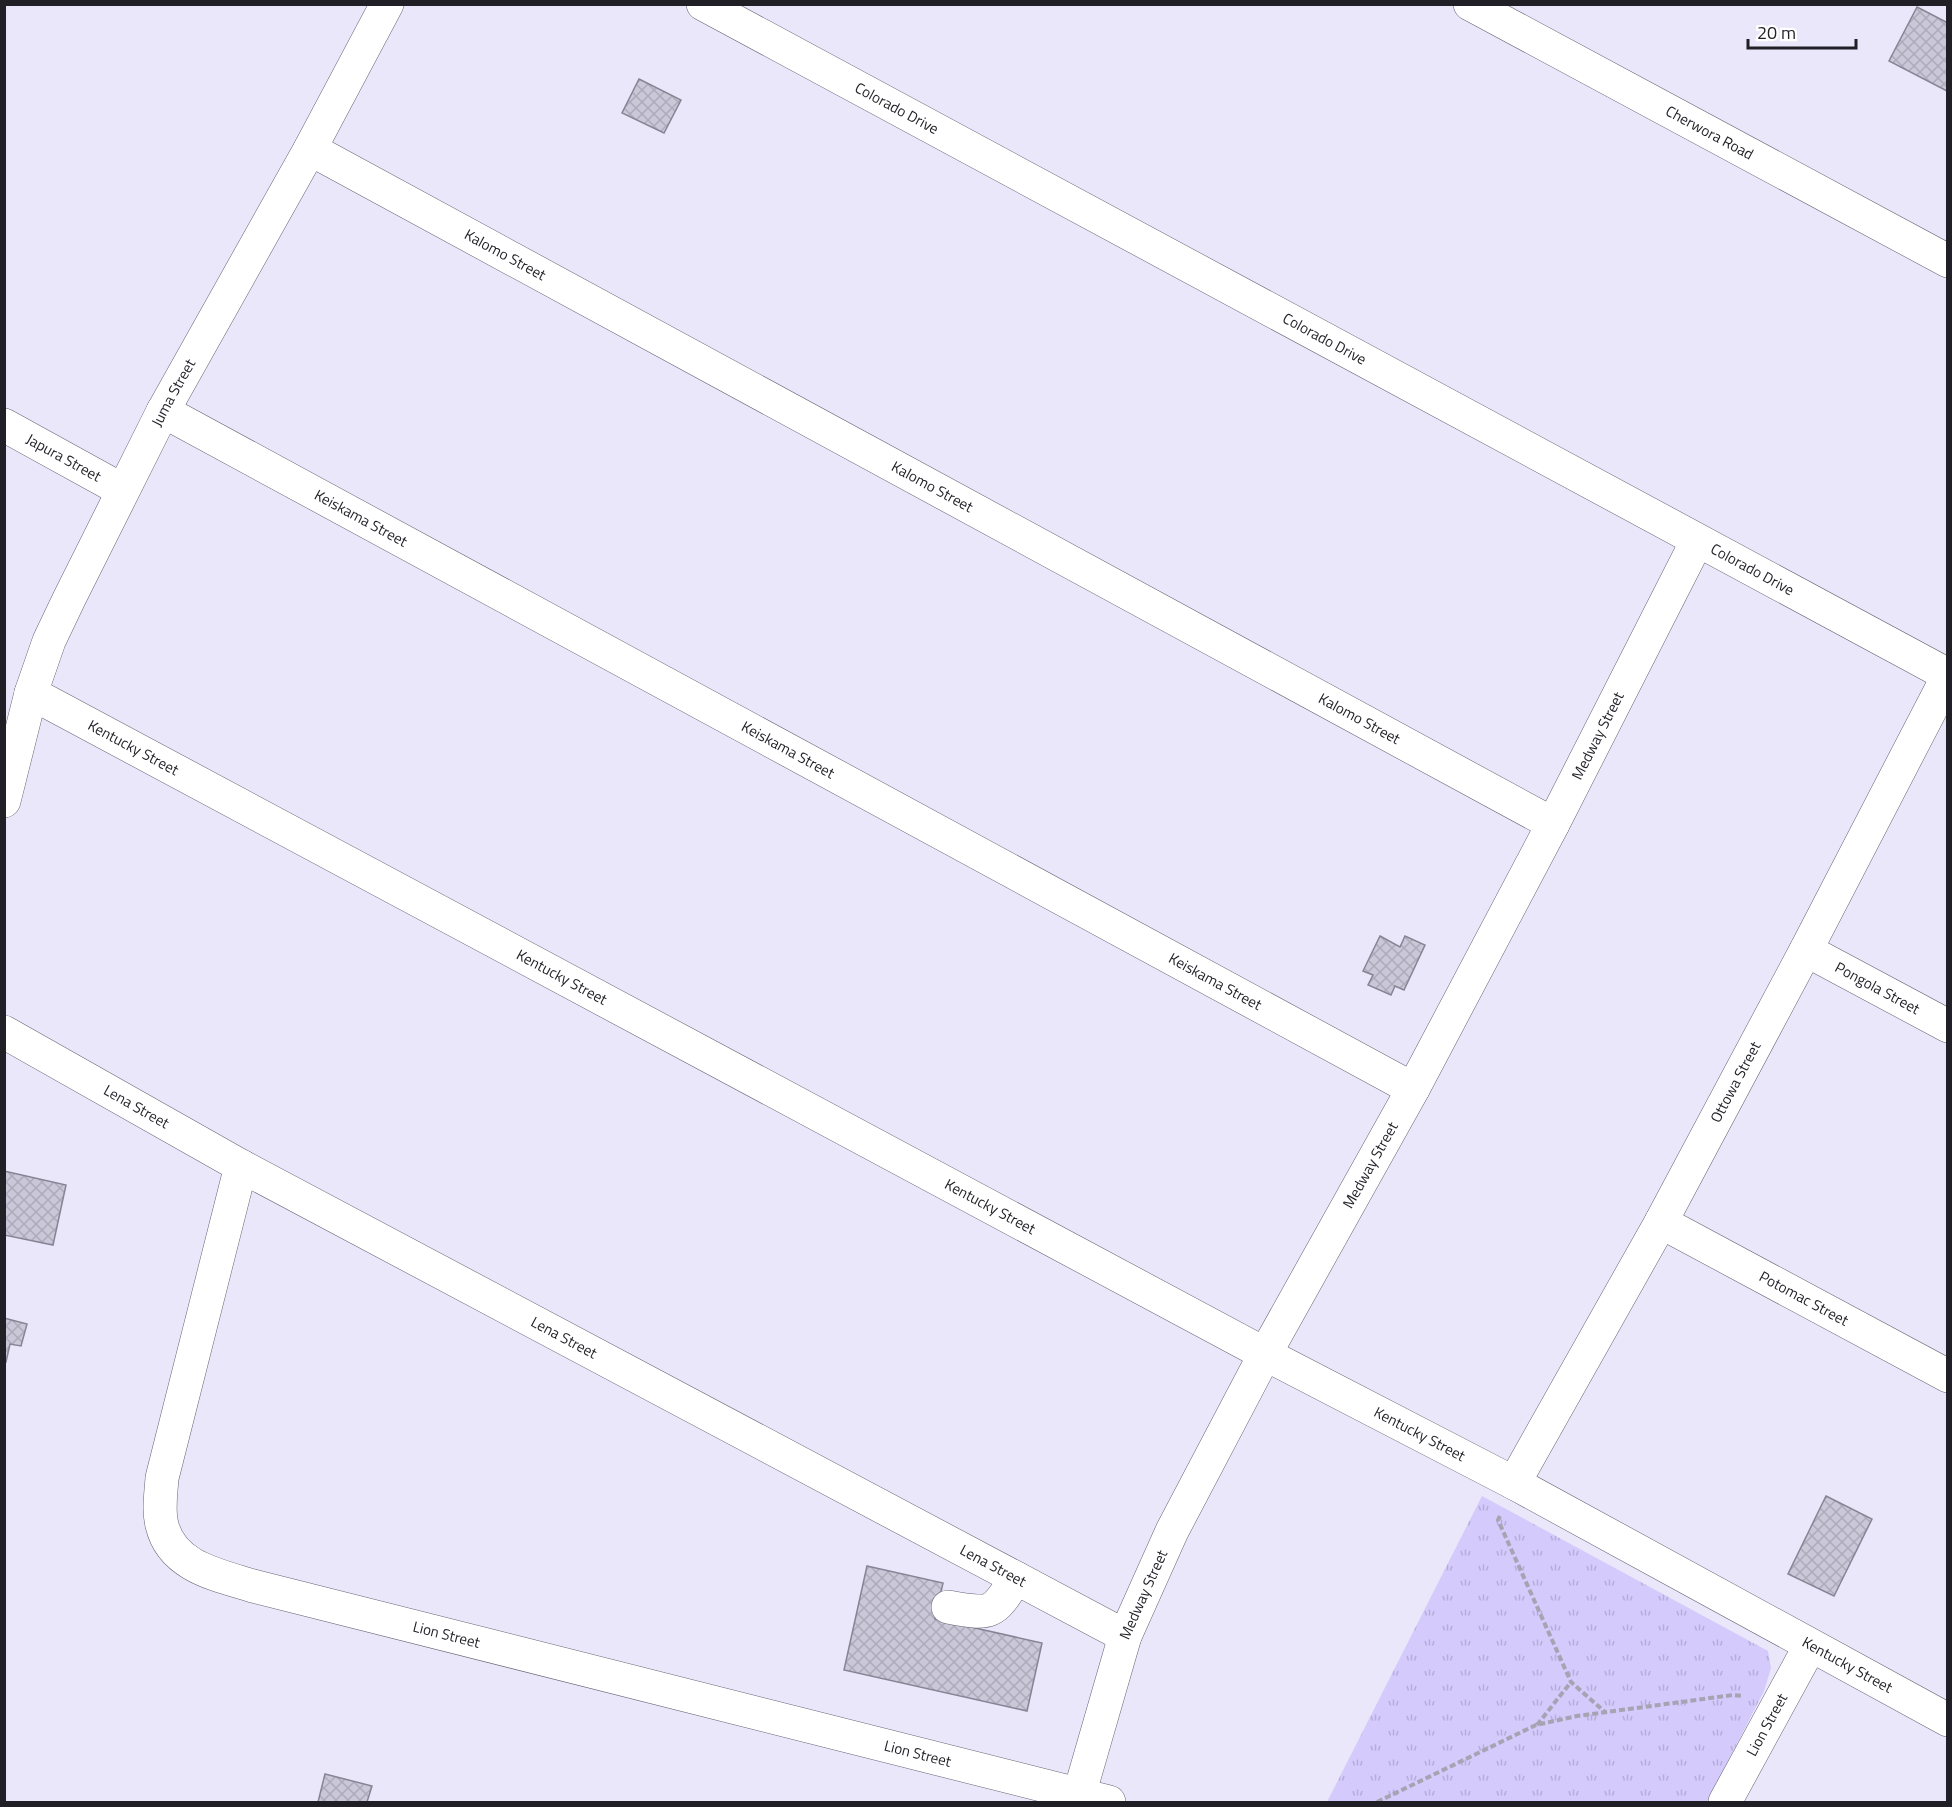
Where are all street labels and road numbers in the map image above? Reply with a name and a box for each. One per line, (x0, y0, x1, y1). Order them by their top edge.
street label: Colorado Drive (851, 76, 943, 140)
street label: Cherwora Road (1662, 99, 1758, 165)
street label: Kalomo Street (460, 223, 551, 286)
street label: Colorado Drive (1279, 307, 1371, 370)
street label: Juma Street (145, 354, 201, 430)
street label: Japura Street (22, 427, 106, 488)
street label: Kalomo Street (887, 455, 978, 518)
street label: Keiskama Street (310, 483, 412, 553)
street label: Colorado Drive (1707, 537, 1799, 601)
street label: Kalomo Street (1315, 687, 1405, 750)
street label: Medway Street (1565, 687, 1630, 784)
street label: Kentucky Street (84, 714, 184, 781)
street label: Keiskama Street (738, 715, 840, 785)
street label: Kentucky Street (512, 943, 612, 1011)
street label: Keiskama Street (1165, 947, 1267, 1016)
street label: Pongola Street (1831, 956, 1925, 1020)
street label: Ottowa Street (1704, 1037, 1767, 1127)
street label: Lena Street (99, 1079, 174, 1135)
street label: Medway Street (1337, 1117, 1404, 1213)
street label: Kentucky Street (941, 1173, 1041, 1240)
street label: Potomac Street (1755, 1265, 1853, 1332)
street label: Lena Street (527, 1310, 602, 1365)
street label: Kentucky Street (1370, 1400, 1470, 1467)
street label: Lena Street (956, 1538, 1031, 1593)
street label: Medway Street (1113, 1545, 1173, 1643)
street label: Lion Street (411, 1615, 483, 1654)
street label: Kentucky Street (1798, 1630, 1898, 1699)
street label: Lion Street (1740, 1688, 1793, 1760)
street label: Lion Street (882, 1734, 954, 1773)

